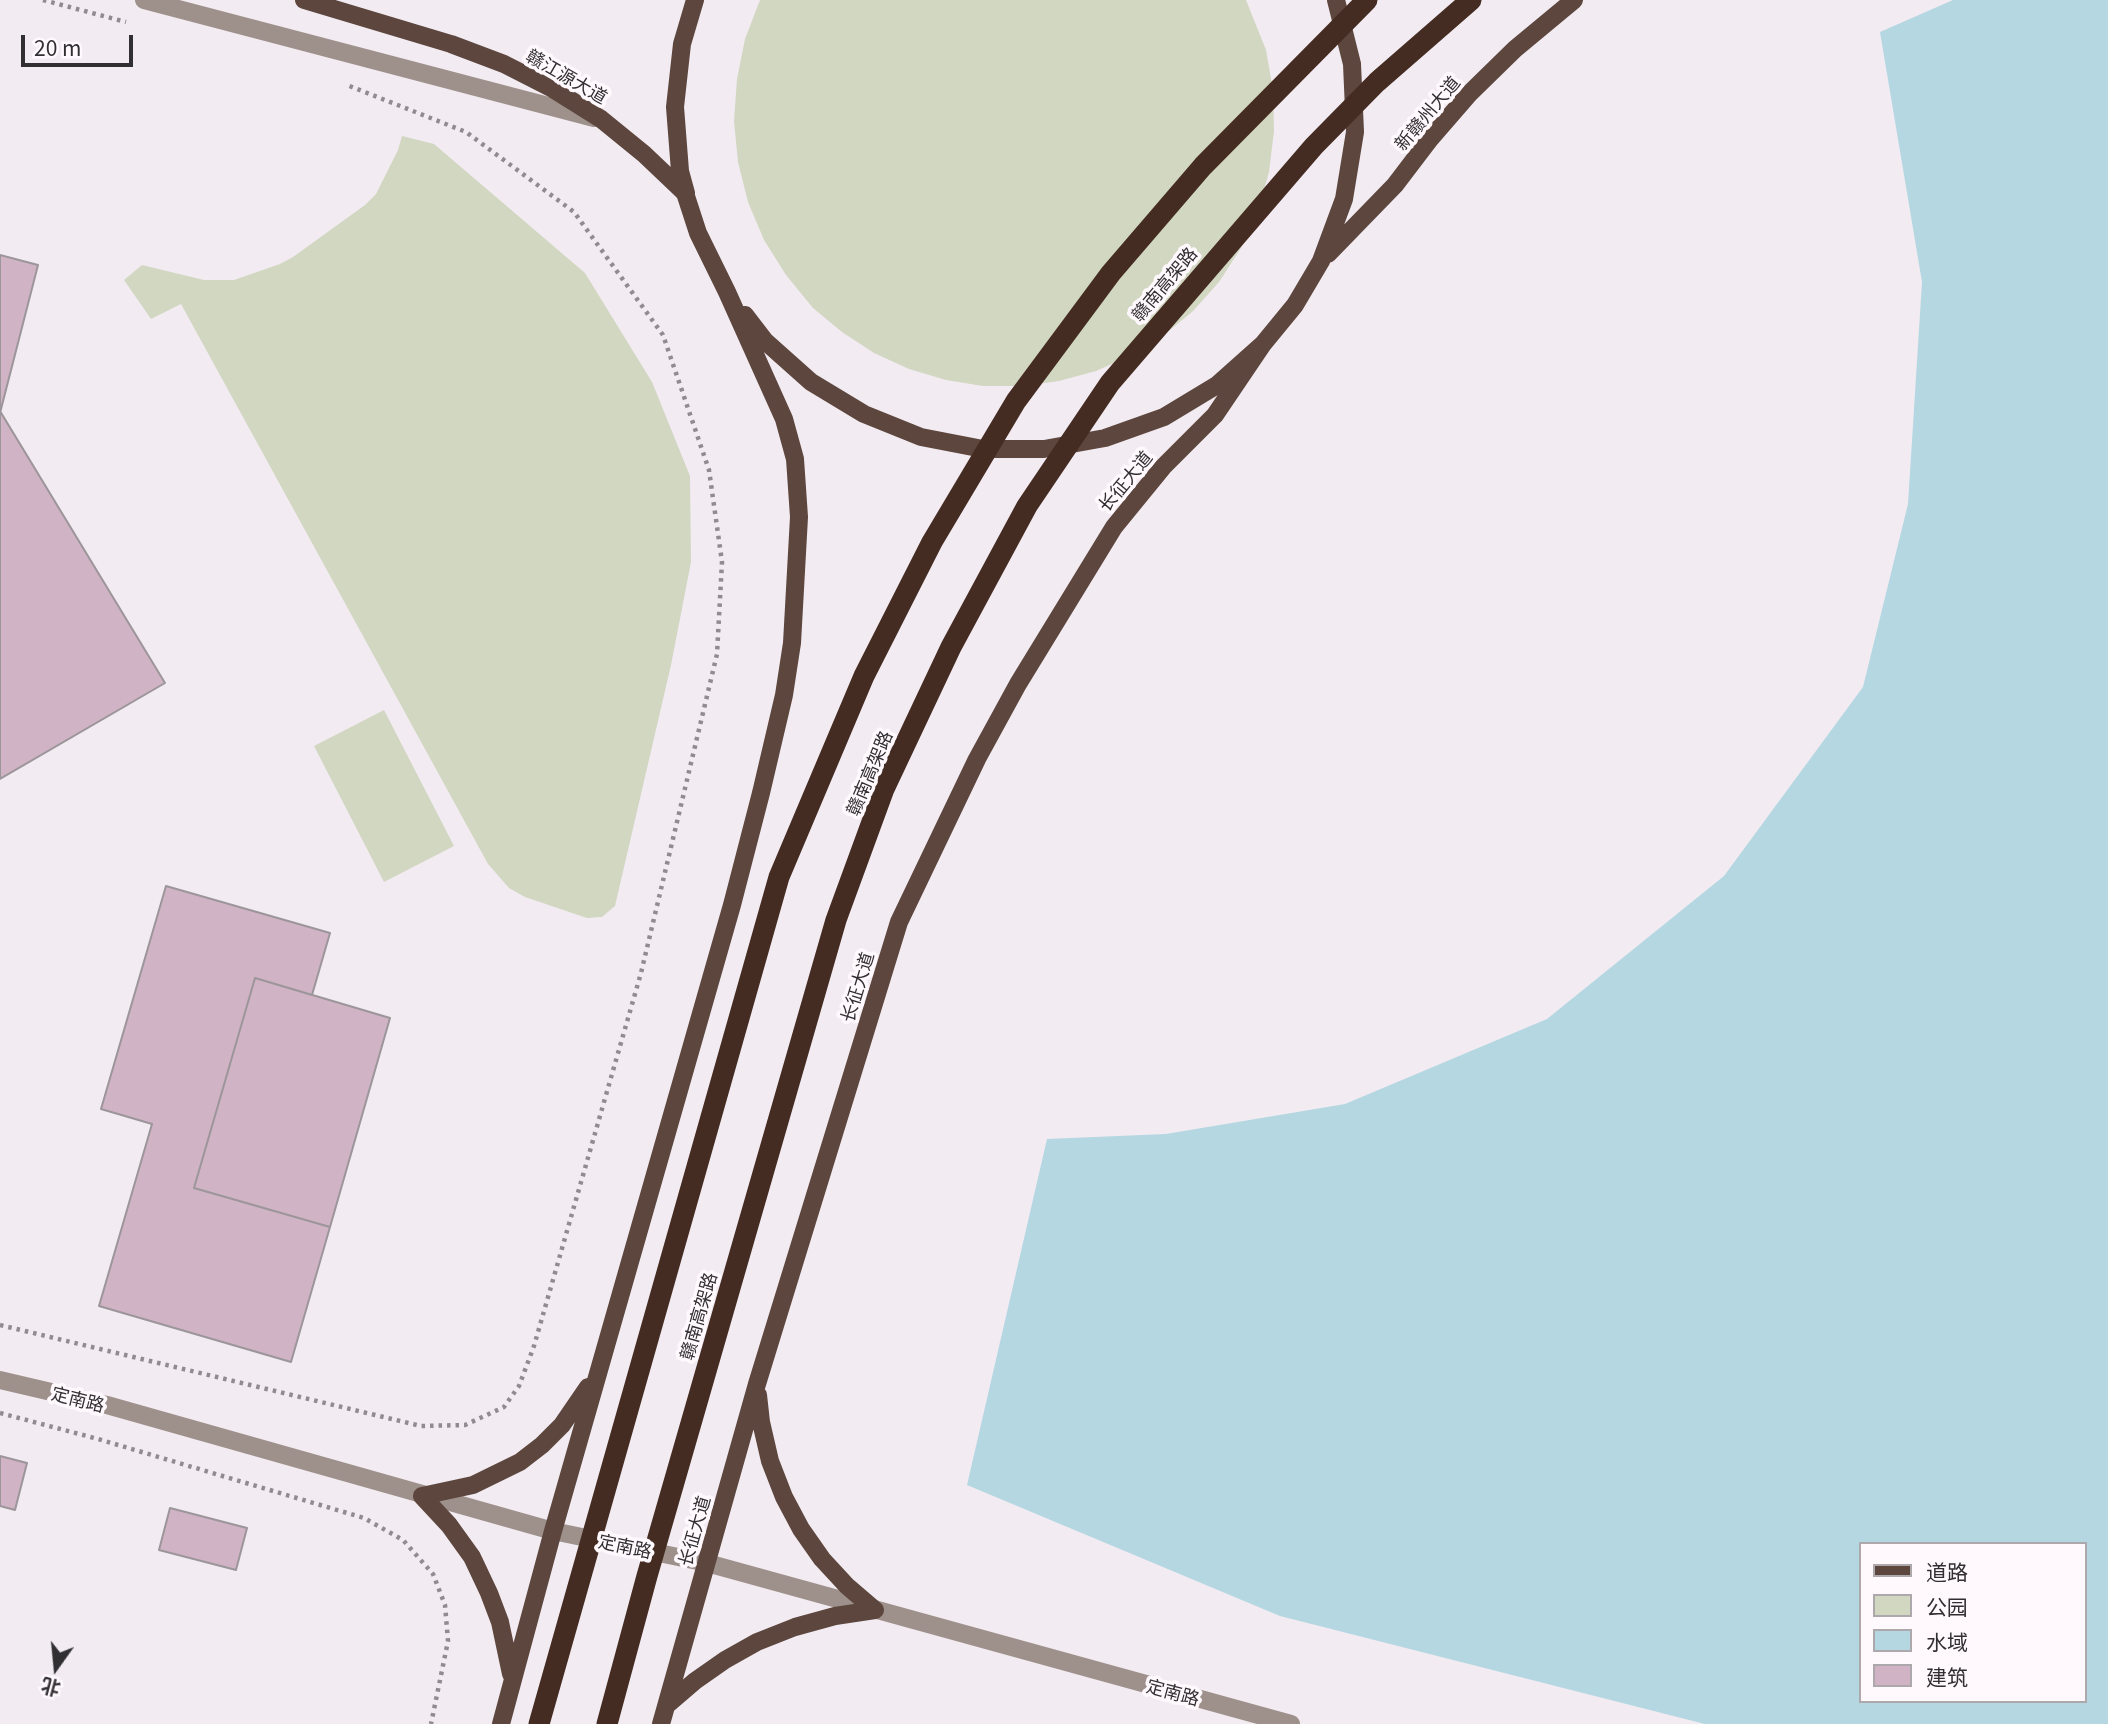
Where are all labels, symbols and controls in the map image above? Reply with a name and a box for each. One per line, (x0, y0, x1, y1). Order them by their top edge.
scale bar (24, 21, 136, 65)
text: 20 m (34, 32, 81, 62)
street label: 赣江源大道 (523, 44, 611, 108)
street label: 新赣州大道 (1390, 72, 1464, 154)
street label: 赣南高架路 (1127, 243, 1201, 325)
street label: 长征大道 (1094, 446, 1156, 516)
street label: 赣南高架路 (841, 727, 897, 819)
street label: 长征大道 (836, 949, 878, 1025)
street label: 赣南高架路 (675, 1270, 721, 1362)
street label: 定南路 (49, 1382, 107, 1416)
street label: 长征大道 (674, 1493, 714, 1569)
street label: 定南路 (596, 1530, 654, 1562)
legend (1860, 1542, 2087, 1703)
text: 道路 (1926, 1556, 1968, 1586)
text: 公园 (1926, 1591, 1968, 1621)
text: 水域 (1926, 1626, 1968, 1656)
north arrow (21, 1633, 91, 1703)
text: 建筑 (1926, 1661, 1968, 1691)
text: 北 (38, 1673, 63, 1704)
street label: 定南路 (1144, 1675, 1202, 1709)

